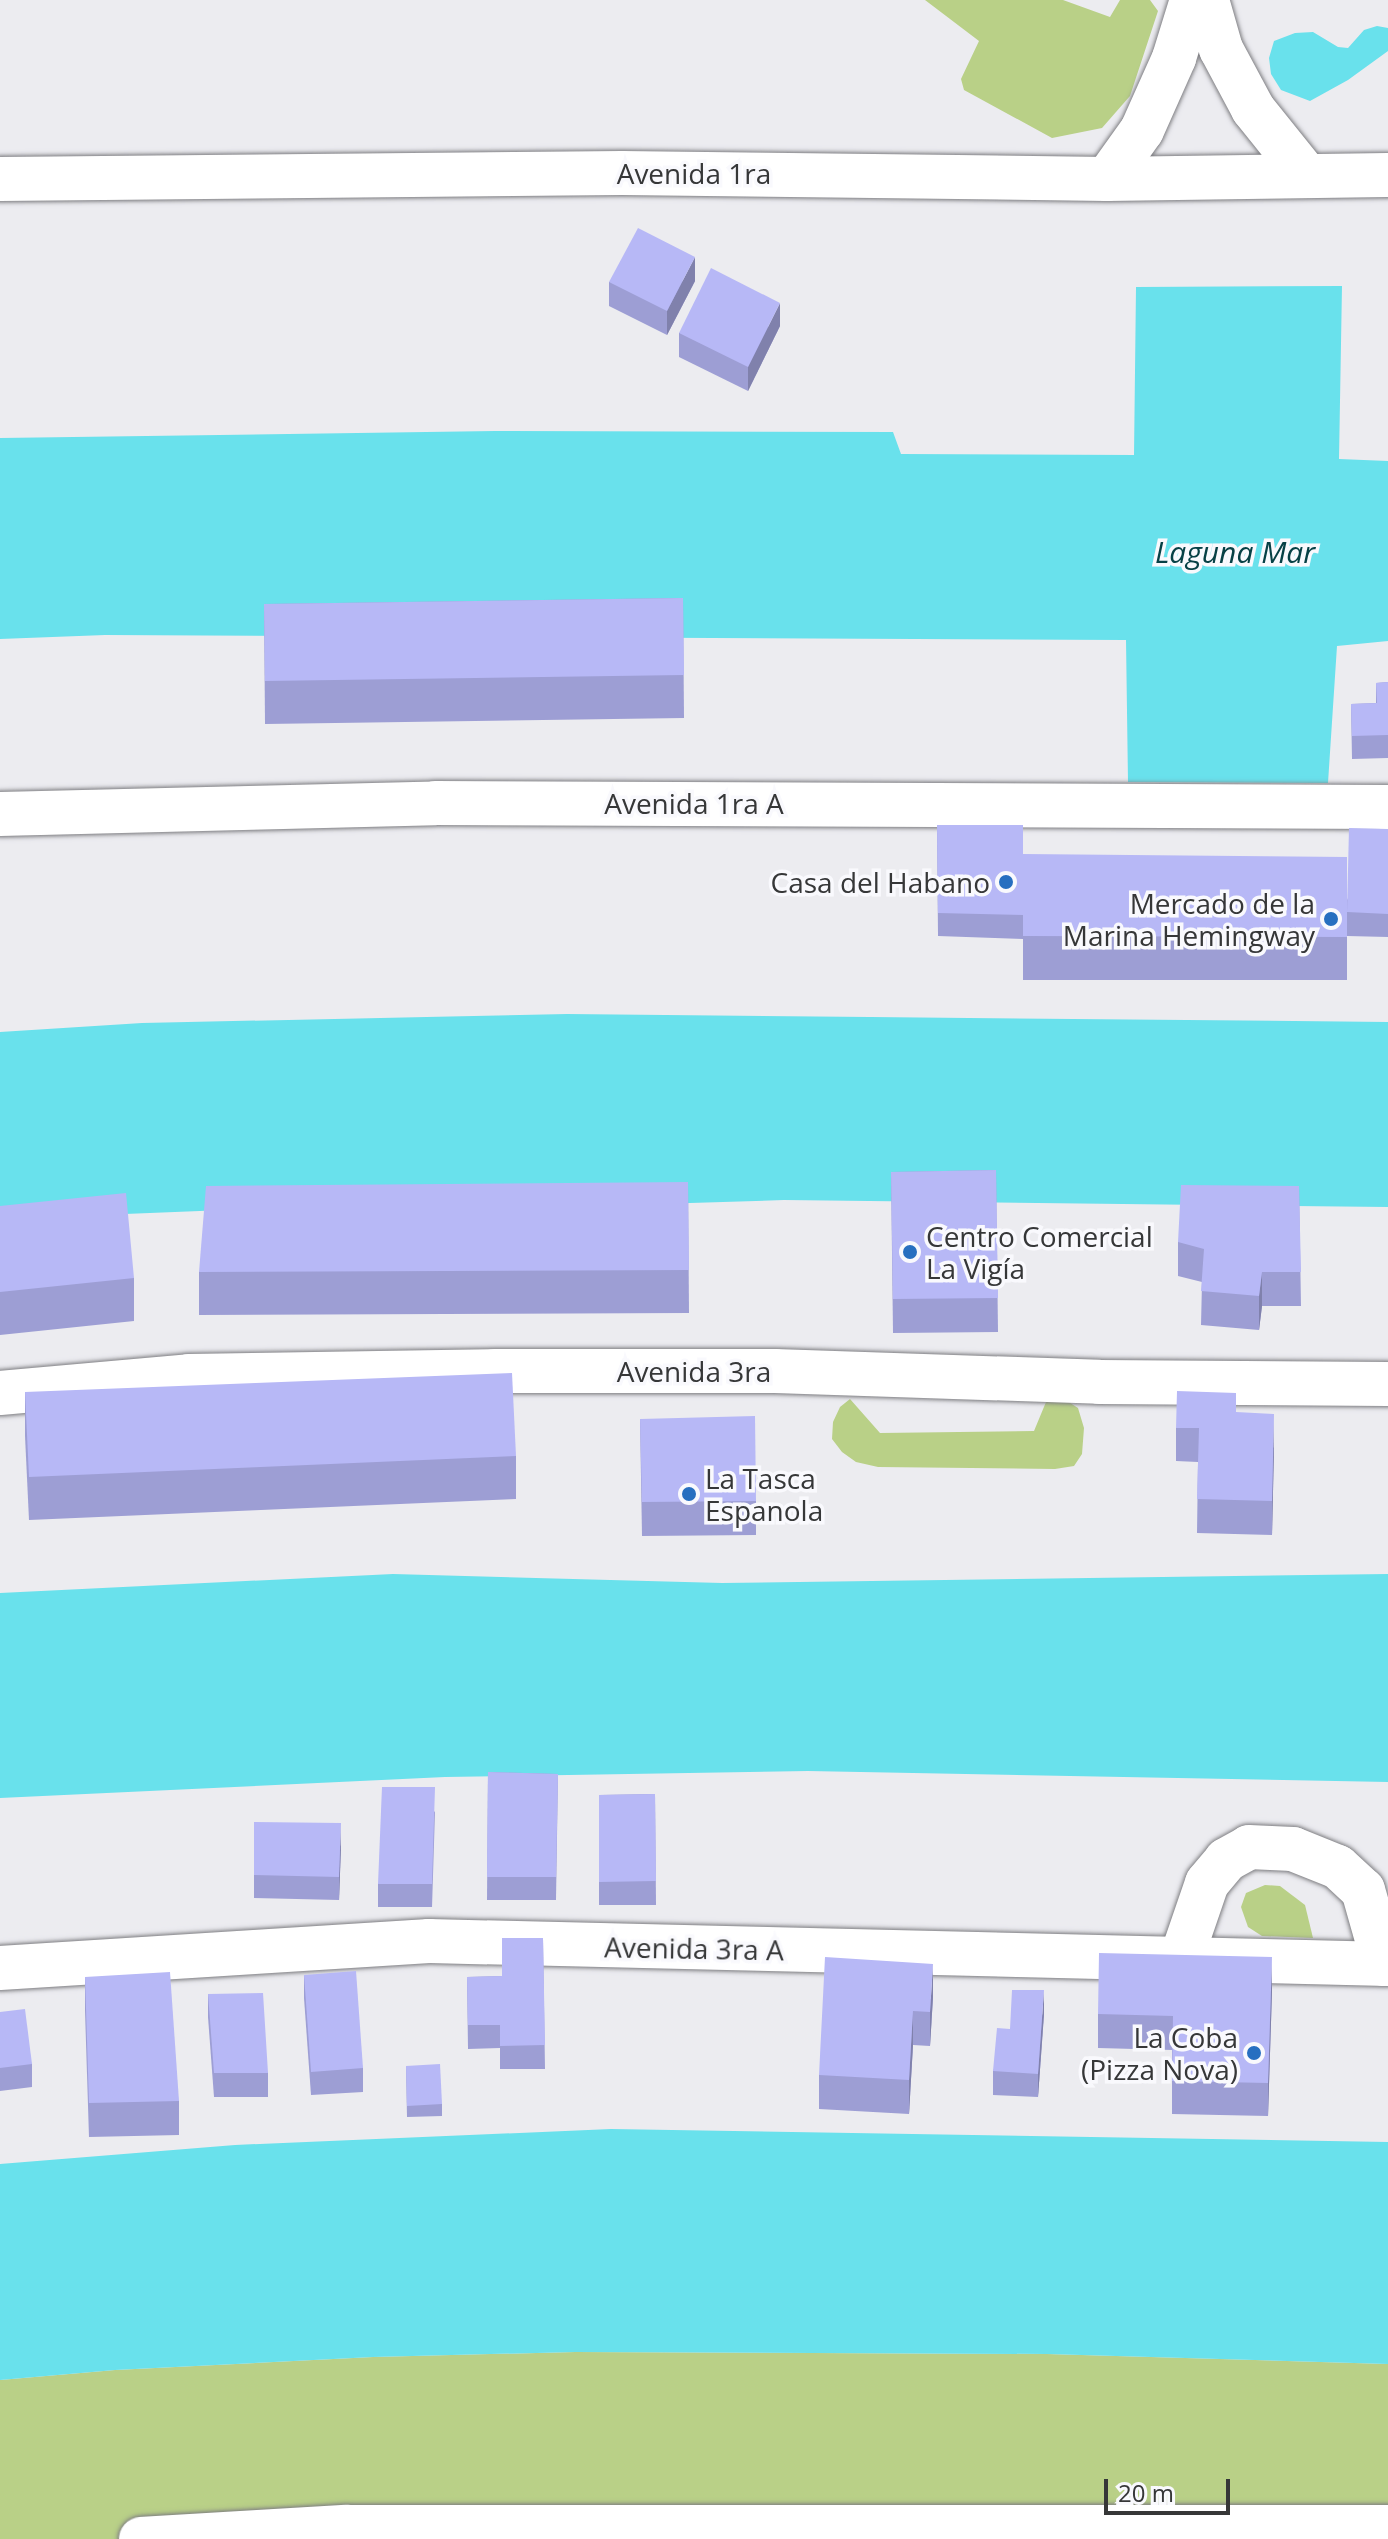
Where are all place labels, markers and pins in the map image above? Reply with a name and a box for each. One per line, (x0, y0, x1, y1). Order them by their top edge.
place label: Casa del Habano (771, 865, 990, 899)
marker: Casa del Habano (997, 873, 1015, 891)
place label: Mercado de la Marina Hemingway (1063, 886, 1315, 952)
marker: Mercado de la Marina Hemingway (1322, 910, 1340, 928)
place label: Centro Comercial La Vigía (926, 1219, 1153, 1285)
marker: Centro Comercial La Vigía (901, 1243, 919, 1261)
place label: La Tasca Espanola (705, 1461, 823, 1527)
marker: La Tasca Espanola (680, 1485, 698, 1503)
place label: La Coba (Pizza Nova) (1081, 2020, 1238, 2086)
marker: La Coba (Pizza Nova) (1245, 2044, 1263, 2062)

